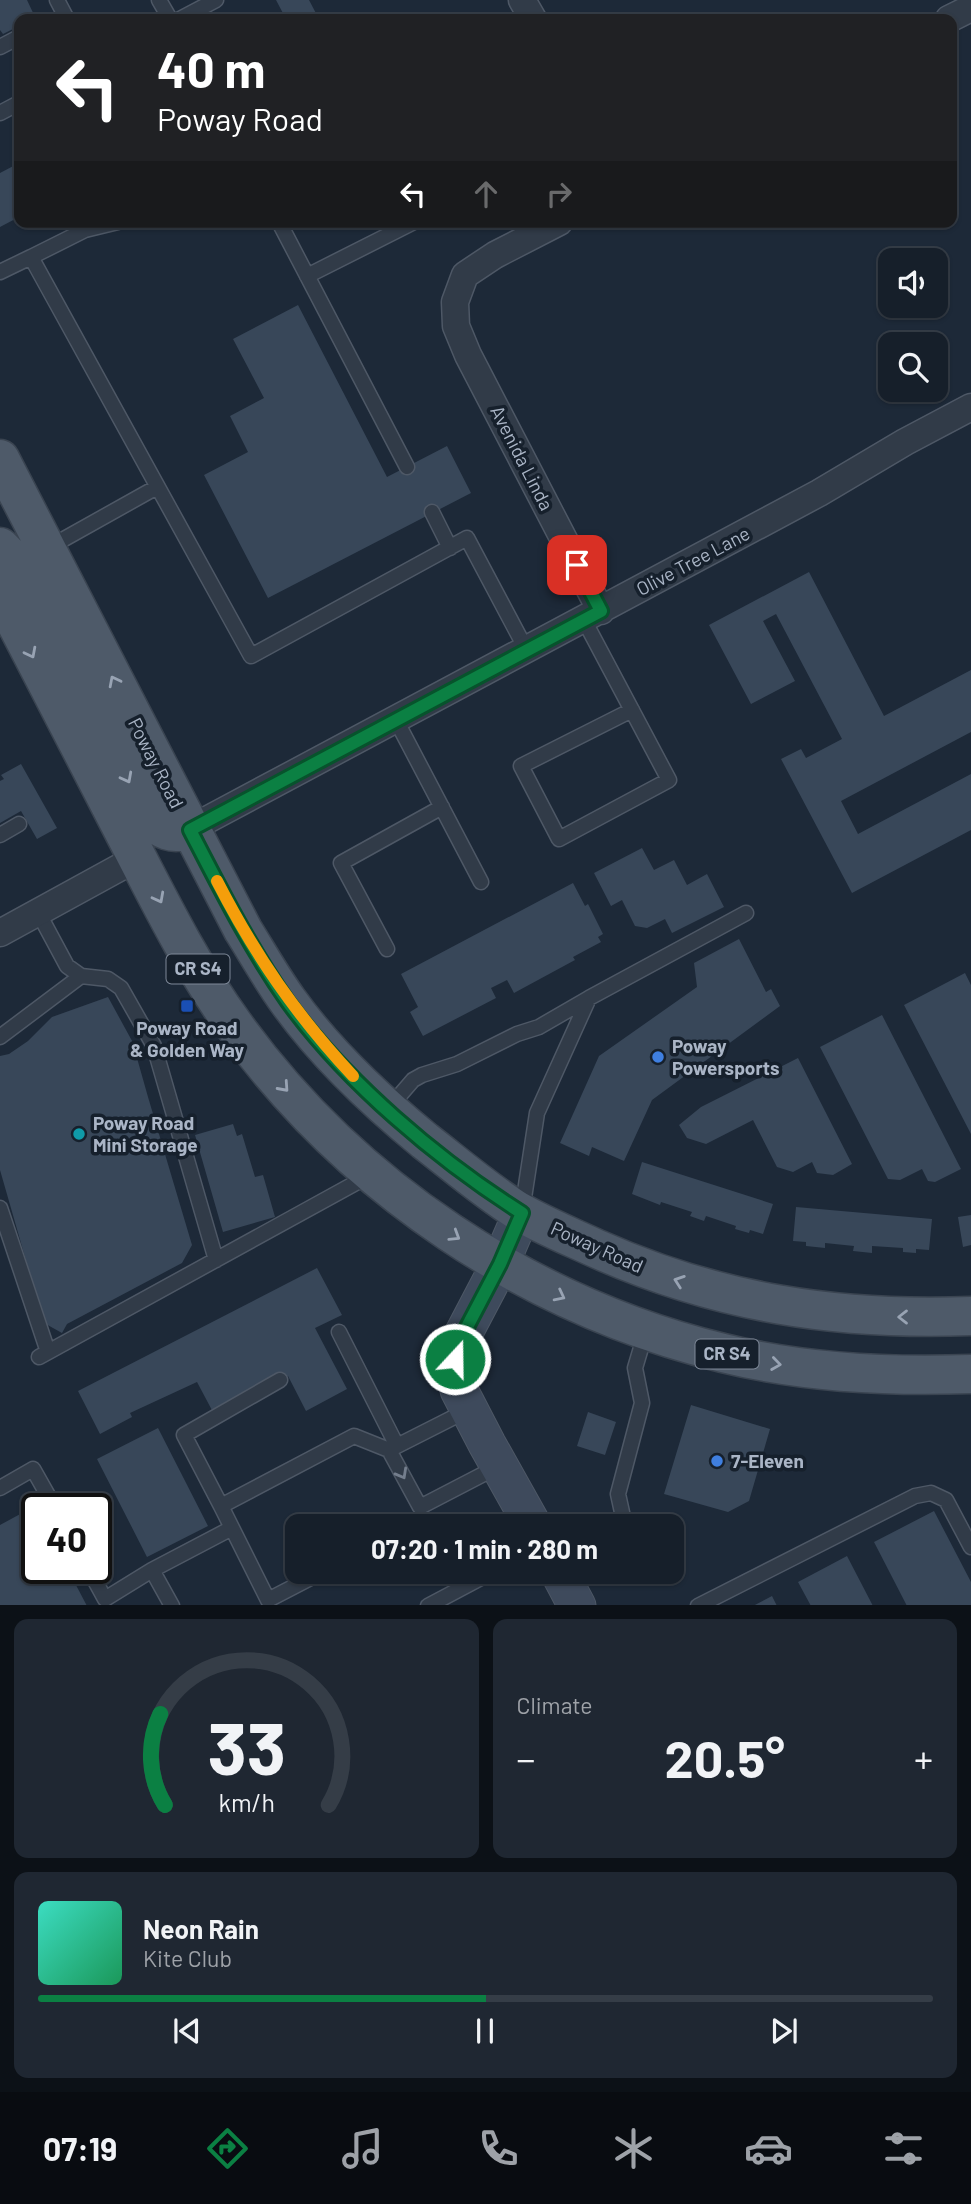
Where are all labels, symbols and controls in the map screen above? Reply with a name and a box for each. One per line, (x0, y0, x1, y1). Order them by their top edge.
text: 40 m (157, 39, 265, 98)
icon: left (42, 42, 133, 133)
text: Poway Road (157, 99, 323, 137)
icon: left (394, 175, 432, 213)
icon: ahead (467, 175, 505, 213)
icon: right (540, 175, 578, 213)
map controls (878, 248, 948, 402)
button: sound (878, 248, 948, 318)
button: search (878, 332, 948, 402)
street label: Avenida Linda (486, 401, 559, 514)
street label: Olive Tree Lane (632, 521, 753, 600)
pin (547, 535, 607, 595)
icon: arrive (558, 546, 596, 584)
one-way arrow (23, 646, 37, 658)
one-way arrow (109, 676, 123, 689)
street label: Poway Road (124, 714, 189, 812)
one-way arrow (119, 771, 133, 783)
one-way arrow (150, 891, 164, 903)
road number: CR S4 (166, 954, 230, 984)
marker: Poway Road & Golden Way (179, 998, 195, 1014)
place label: Poway Road & Golden Way (130, 1016, 245, 1061)
place label: Poway Powersports (672, 1034, 780, 1079)
marker: Poway Powersports (650, 1049, 666, 1065)
one-way arrow (276, 1079, 288, 1092)
place label: Poway Road Mini Storage (93, 1111, 198, 1156)
marker: Poway Road Mini Storage (71, 1126, 87, 1142)
street label: Poway Road (548, 1216, 647, 1277)
one-way arrow (448, 1228, 461, 1241)
one-way arrow (673, 1275, 686, 1289)
one-way arrow (553, 1287, 565, 1301)
one-way arrow (897, 1309, 908, 1325)
position arrow (418, 1322, 492, 1396)
road number: CR S4 (696, 1339, 758, 1368)
one-way arrow (770, 1356, 782, 1371)
place label: 7-Eleven (731, 1449, 804, 1472)
marker: 7-Eleven (709, 1453, 725, 1469)
one-way arrow (394, 1467, 407, 1479)
speed limit sign: 40 (21, 1493, 112, 1584)
text: 07:20 · 1 min · 280 m (371, 1533, 598, 1564)
text: Climate (517, 1691, 593, 1719)
text: 33 (207, 1702, 286, 1790)
text: 20.5° (665, 1726, 785, 1788)
text: − (517, 1735, 536, 1781)
text: + (914, 1735, 933, 1781)
text: km/h (218, 1786, 275, 1816)
text: Neon Rain (143, 1913, 259, 1944)
text: Kite Club (143, 1944, 232, 1972)
icon: previous (168, 2012, 206, 2050)
icon: pause (466, 2012, 504, 2050)
icon: next (765, 2012, 803, 2050)
icon: directions (203, 2124, 252, 2173)
icon: music (338, 2124, 387, 2173)
icon: phone (474, 2124, 523, 2173)
icon: climate (609, 2124, 658, 2173)
icon: car (744, 2124, 793, 2173)
icon: filters (879, 2124, 928, 2173)
text: 07:19 (43, 2129, 117, 2167)

